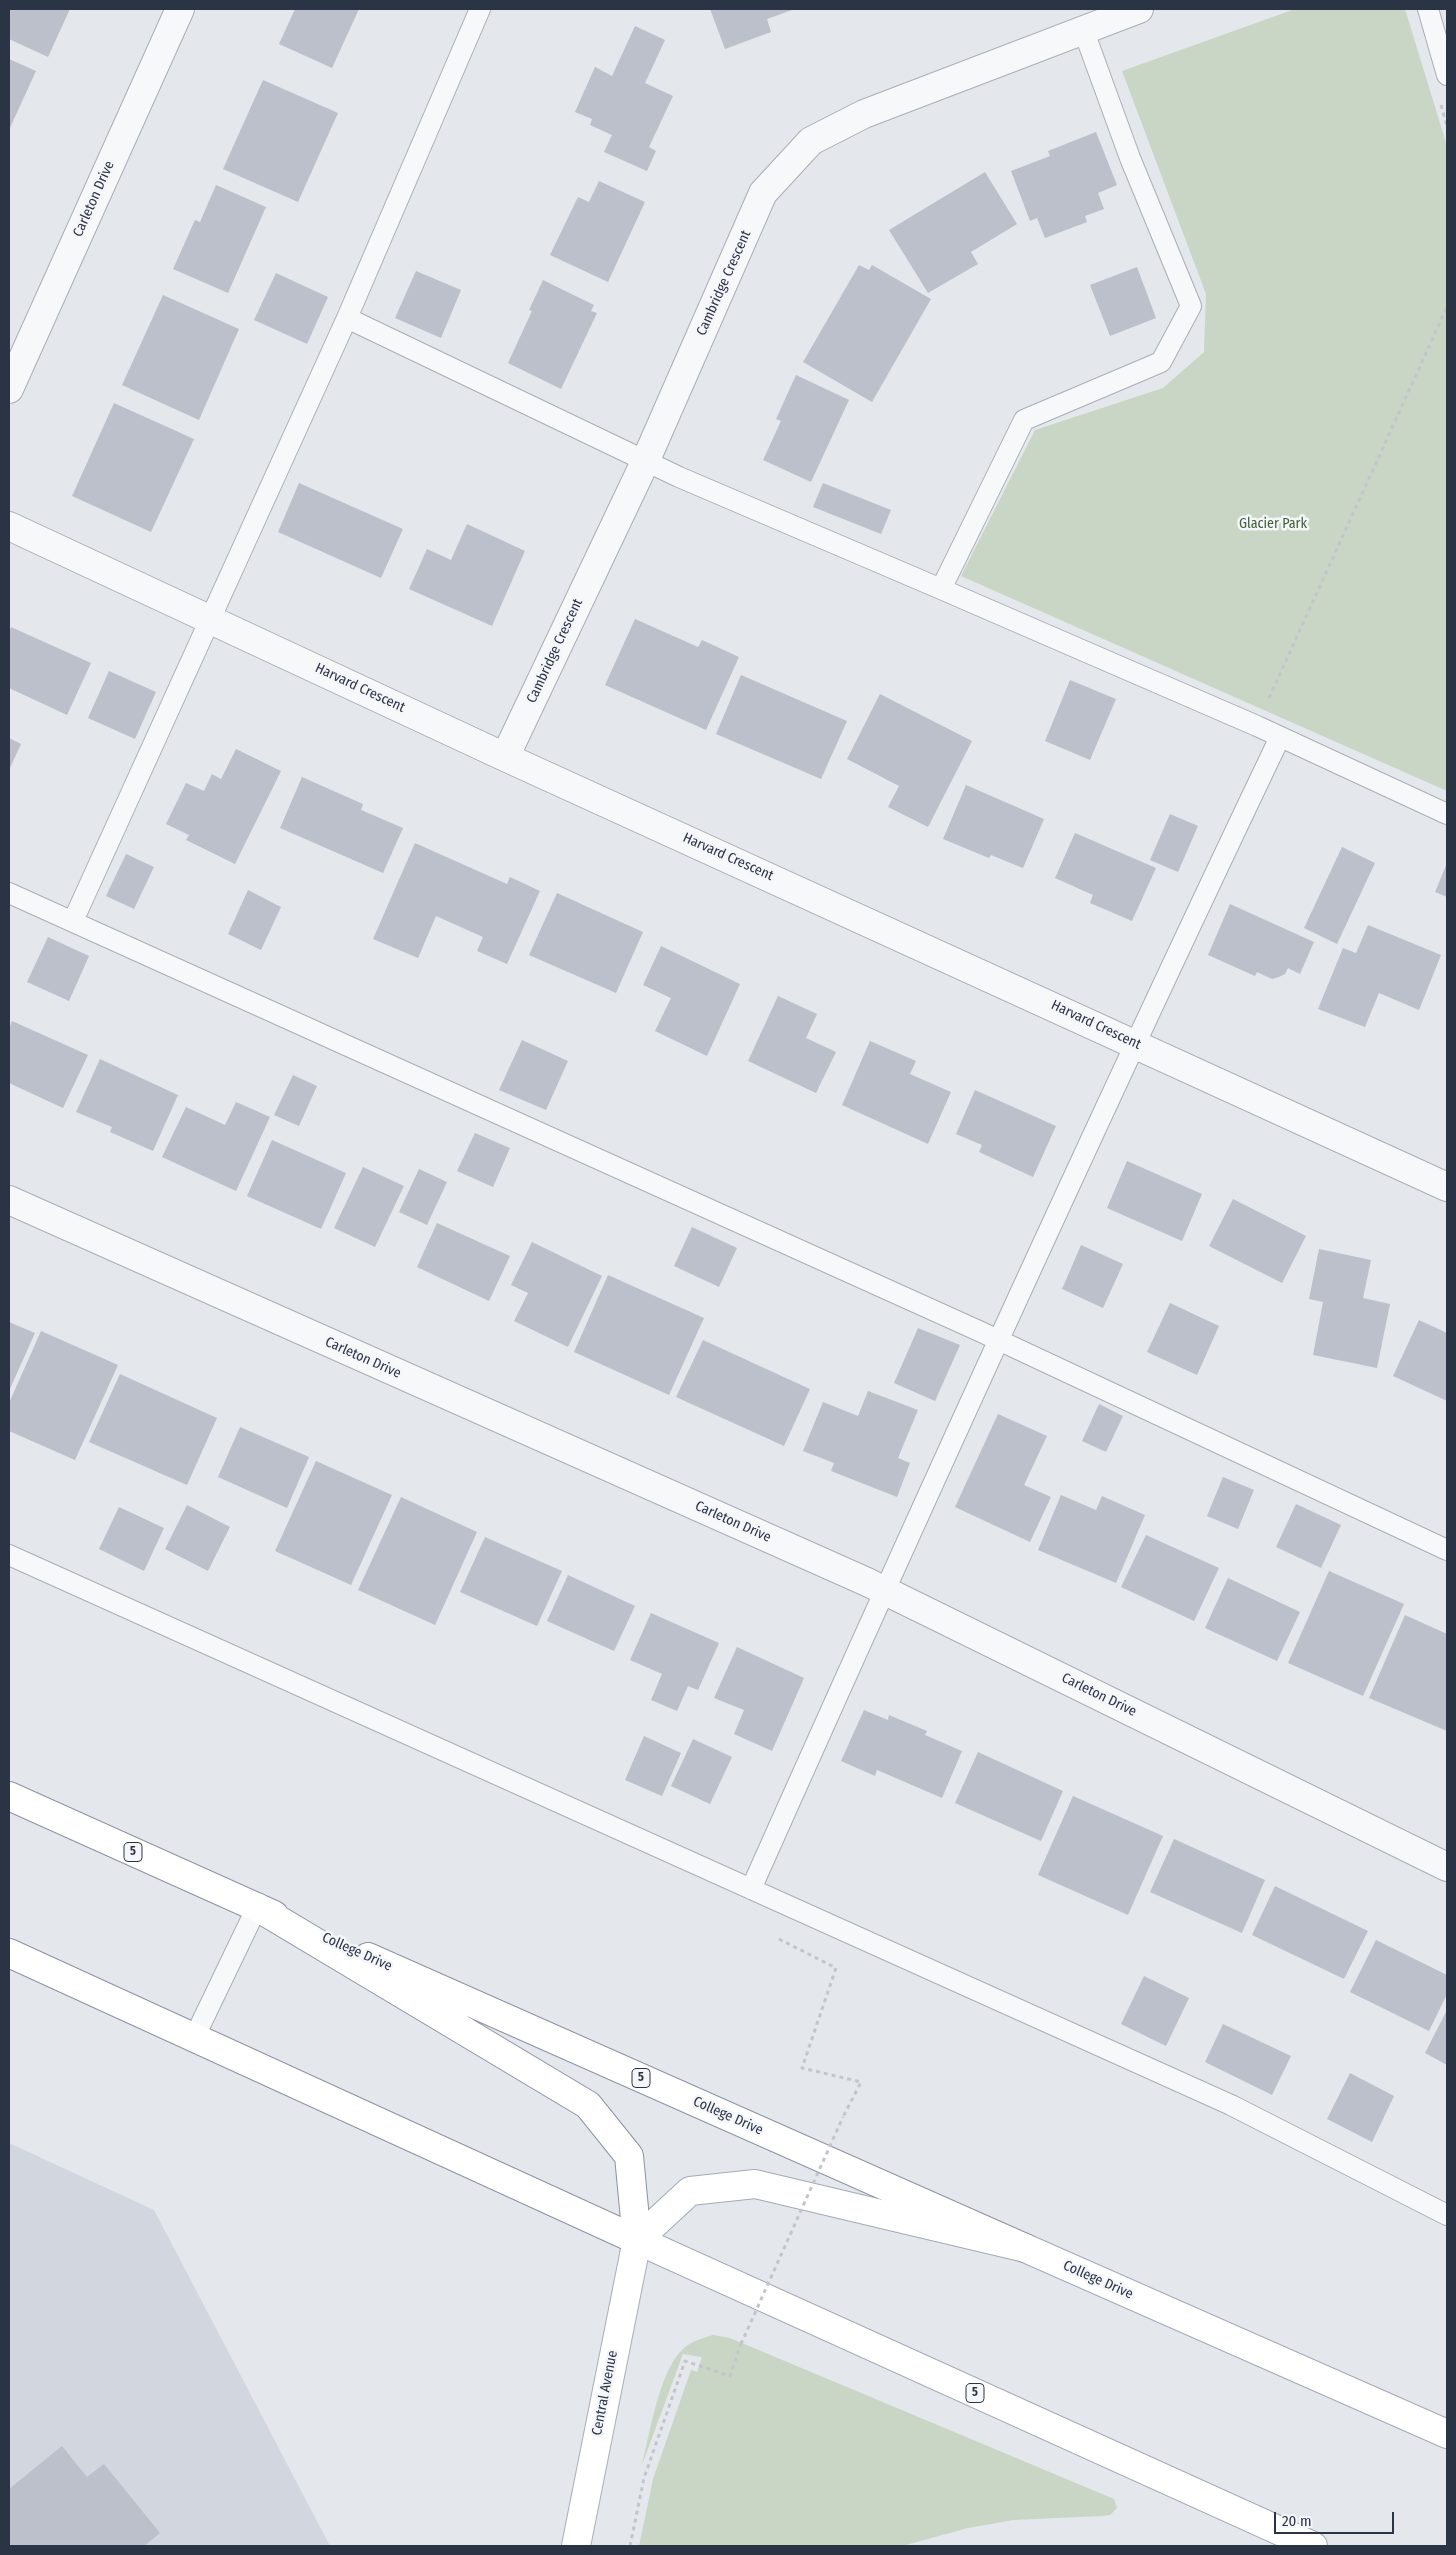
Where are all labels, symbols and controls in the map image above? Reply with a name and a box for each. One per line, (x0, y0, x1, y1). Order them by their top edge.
street label: Carleton Drive (70, 158, 118, 240)
street label: Cambridge Crescent (693, 228, 755, 338)
park label: Glacier Park (1239, 516, 1307, 532)
street label: Cambridge Crescent (523, 596, 587, 706)
street label: Harvard Crescent (312, 660, 408, 716)
street label: Harvard Crescent (680, 830, 776, 884)
street label: Harvard Crescent (1048, 997, 1144, 1053)
street label: Carleton Drive (322, 1334, 404, 1382)
street label: Carleton Drive (692, 1498, 774, 1546)
street label: Carleton Drive (1059, 1670, 1139, 1720)
road number: 5 (124, 1842, 142, 1861)
street label: College Drive (319, 1929, 395, 1975)
road number: 5 (632, 2068, 650, 2088)
street label: College Drive (690, 2093, 766, 2139)
street label: College Drive (1060, 2257, 1136, 2303)
street label: Central Avenue (589, 2349, 621, 2437)
road number: 5 (966, 2384, 984, 2402)
scale bar (1276, 2502, 1396, 2534)
text: 20 m (1282, 2512, 1312, 2530)

